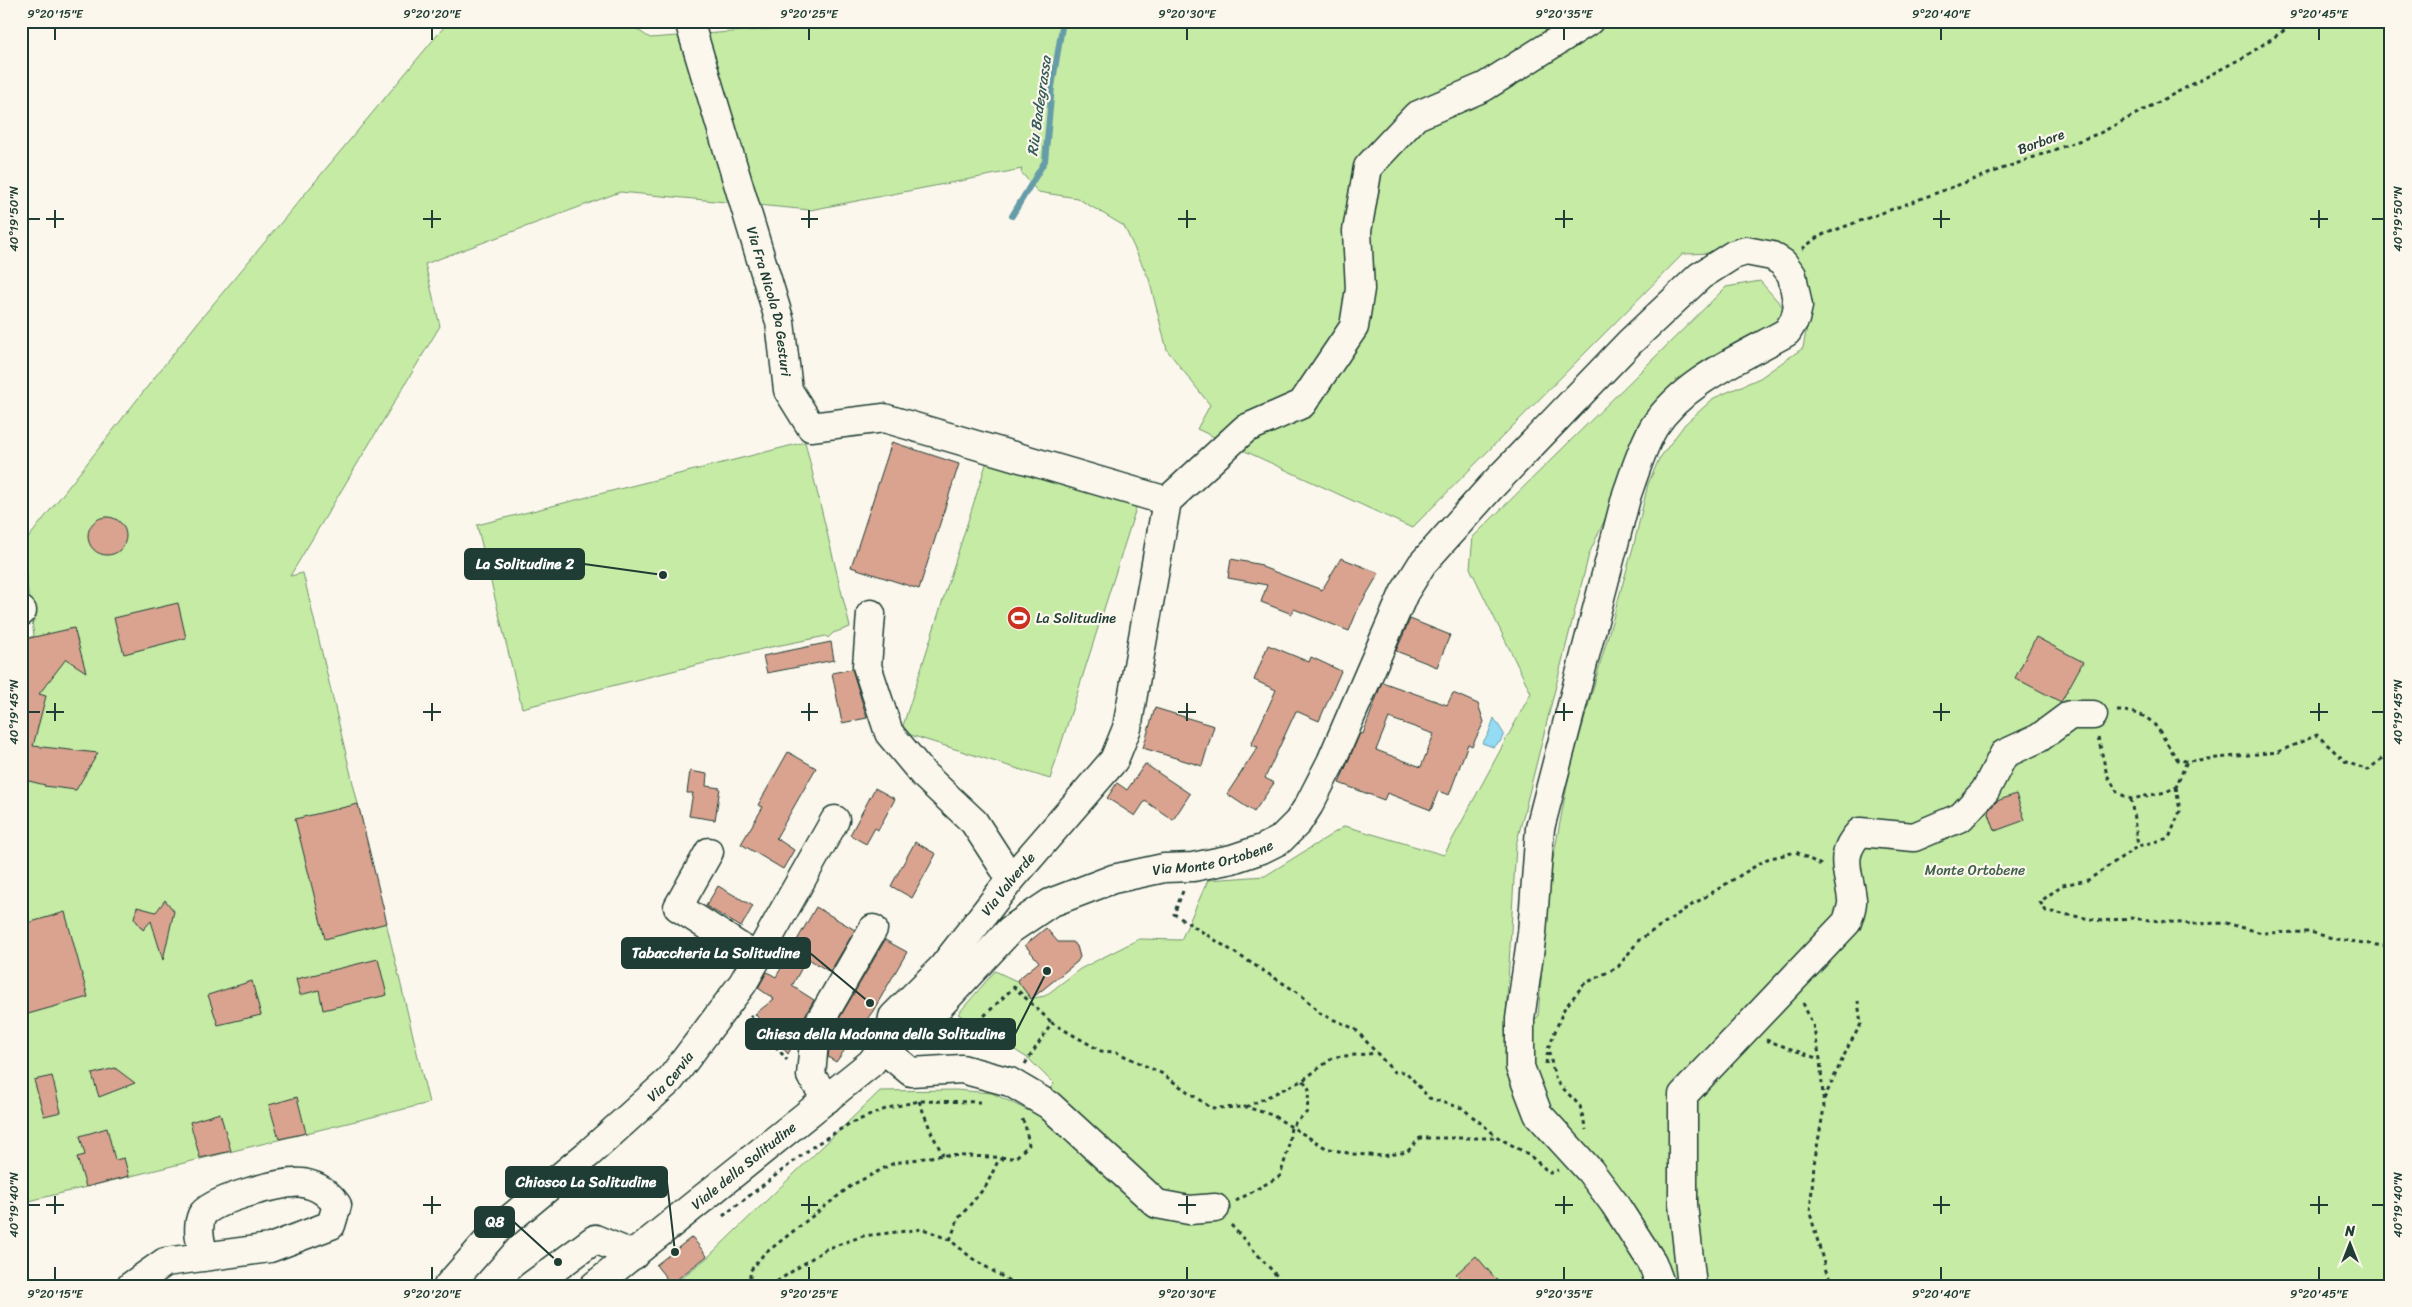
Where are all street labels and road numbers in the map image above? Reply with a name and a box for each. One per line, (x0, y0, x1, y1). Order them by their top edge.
street label: Borbore (2014, 122, 2068, 162)
street label: Via Fra Nicola Da Gesturi (739, 223, 799, 379)
street label: Via Monte Ortobene (1150, 833, 1278, 883)
street label: Via Valverde (974, 846, 1042, 921)
street label: Via Cervia (641, 1045, 701, 1108)
street label: Viale della Solitudine (685, 1115, 802, 1216)

